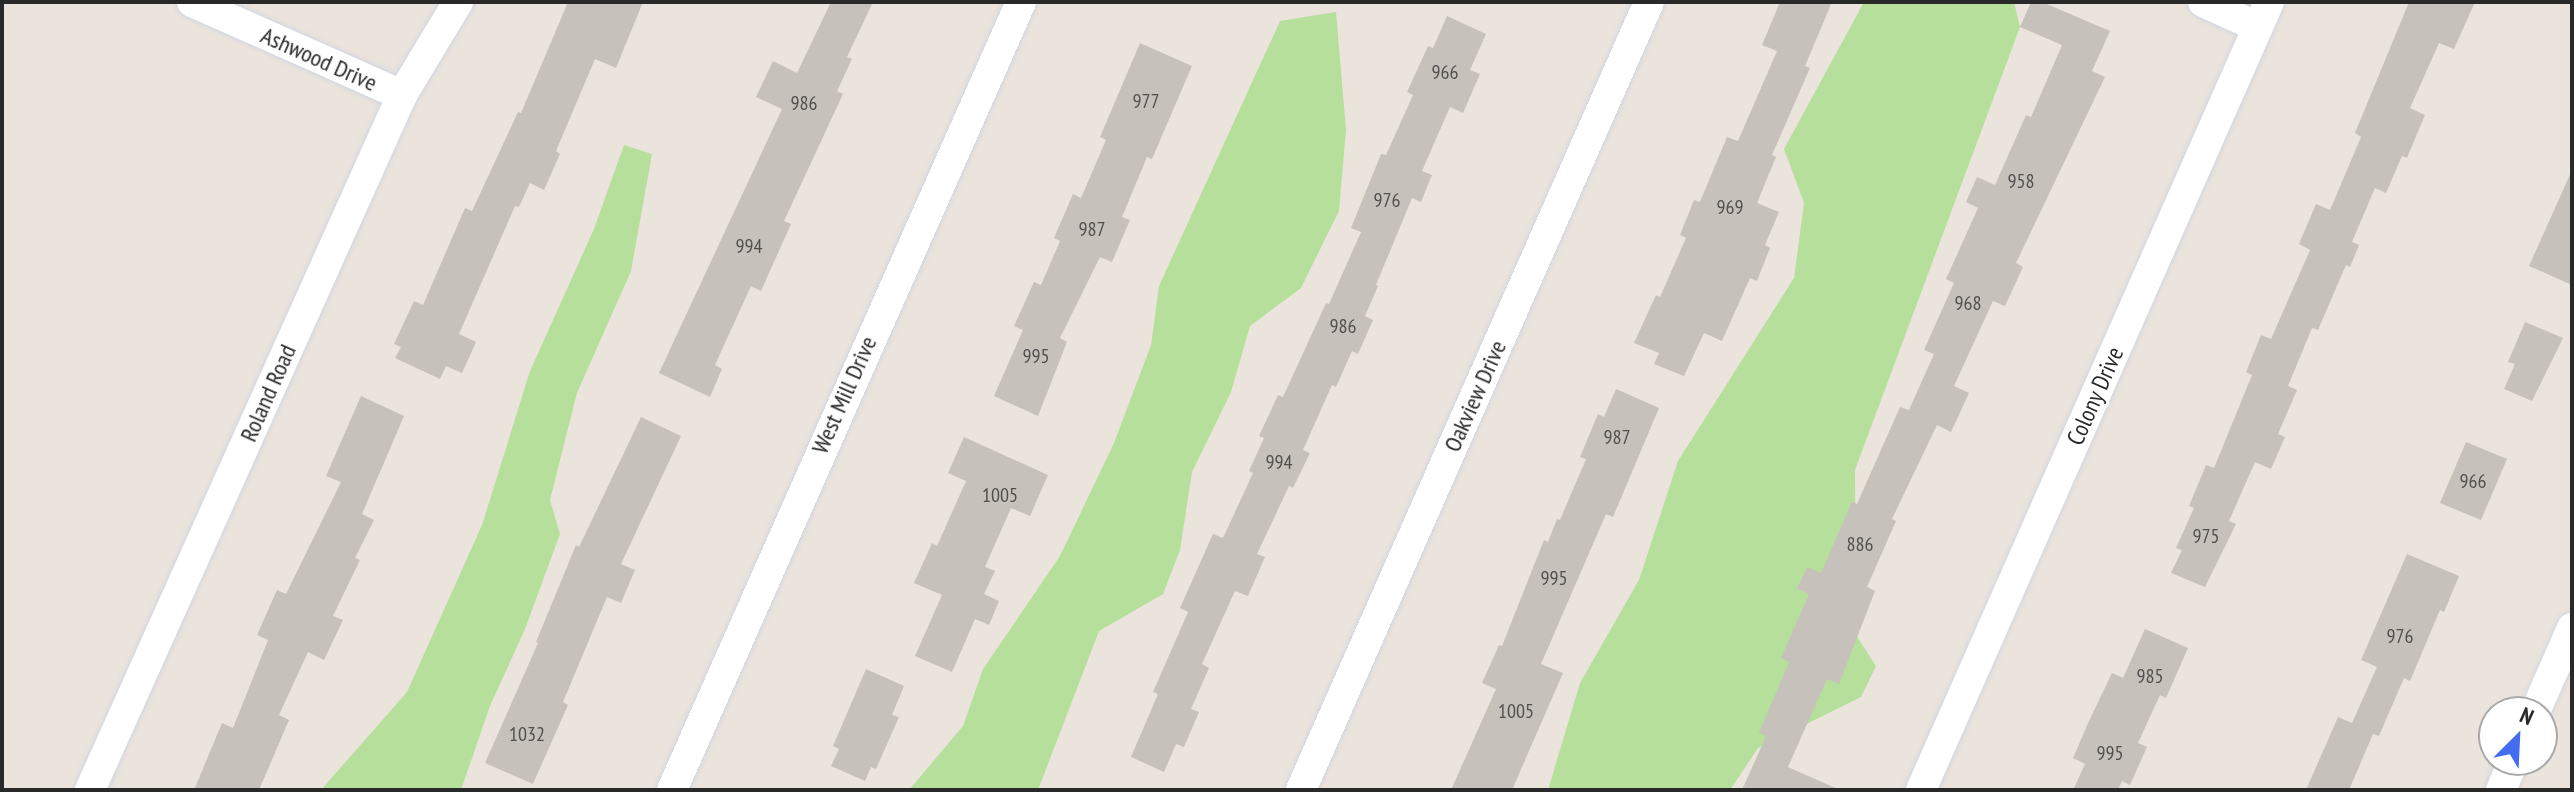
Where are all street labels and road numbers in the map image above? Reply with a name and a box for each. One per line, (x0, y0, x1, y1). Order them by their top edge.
street label: Ashwood Drive (257, 21, 381, 97)
street label: West Mill Drive (805, 332, 883, 458)
street label: Oakview Drive (1438, 336, 1512, 456)
street label: Roland Road (234, 340, 302, 446)
street label: Colony Drive (2061, 342, 2129, 450)

